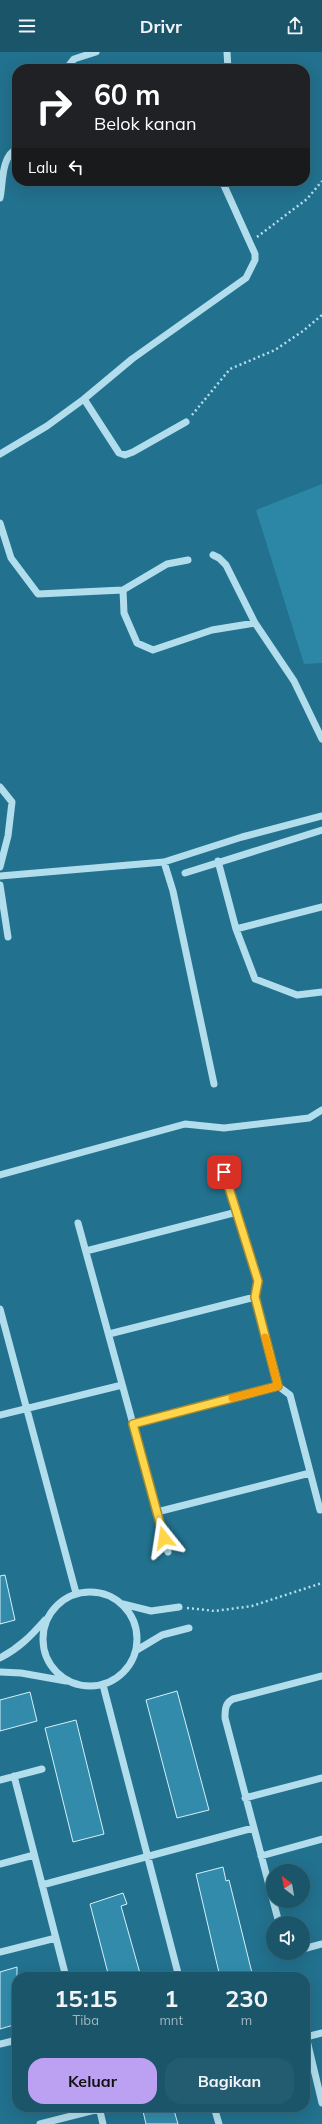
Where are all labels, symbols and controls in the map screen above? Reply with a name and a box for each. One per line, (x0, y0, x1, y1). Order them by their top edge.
icon: menu (16, 15, 38, 37)
text: Drivr (140, 15, 182, 38)
icon: share (284, 15, 306, 37)
text: 60 m (94, 77, 160, 112)
icon: right (28, 80, 80, 132)
text: Belok kanan (94, 112, 196, 135)
icon: left (65, 156, 87, 178)
text: Lalu (28, 158, 57, 177)
pin (207, 1155, 241, 1189)
icon: arrive (213, 1161, 235, 1183)
position arrow (143, 1517, 185, 1559)
north arrow (266, 1864, 310, 1908)
map controls (266, 1864, 310, 1960)
button: sound (266, 1916, 310, 1960)
text: 15:15 (54, 1983, 117, 2013)
text: 1 (164, 1983, 178, 2013)
text: 230 (225, 1983, 268, 2013)
text: Tiba (72, 2012, 99, 2028)
text: mnt (159, 2012, 183, 2028)
text: m (241, 2012, 252, 2028)
button: Keluar (28, 2058, 157, 2104)
button: Bagikan (165, 2058, 294, 2104)

